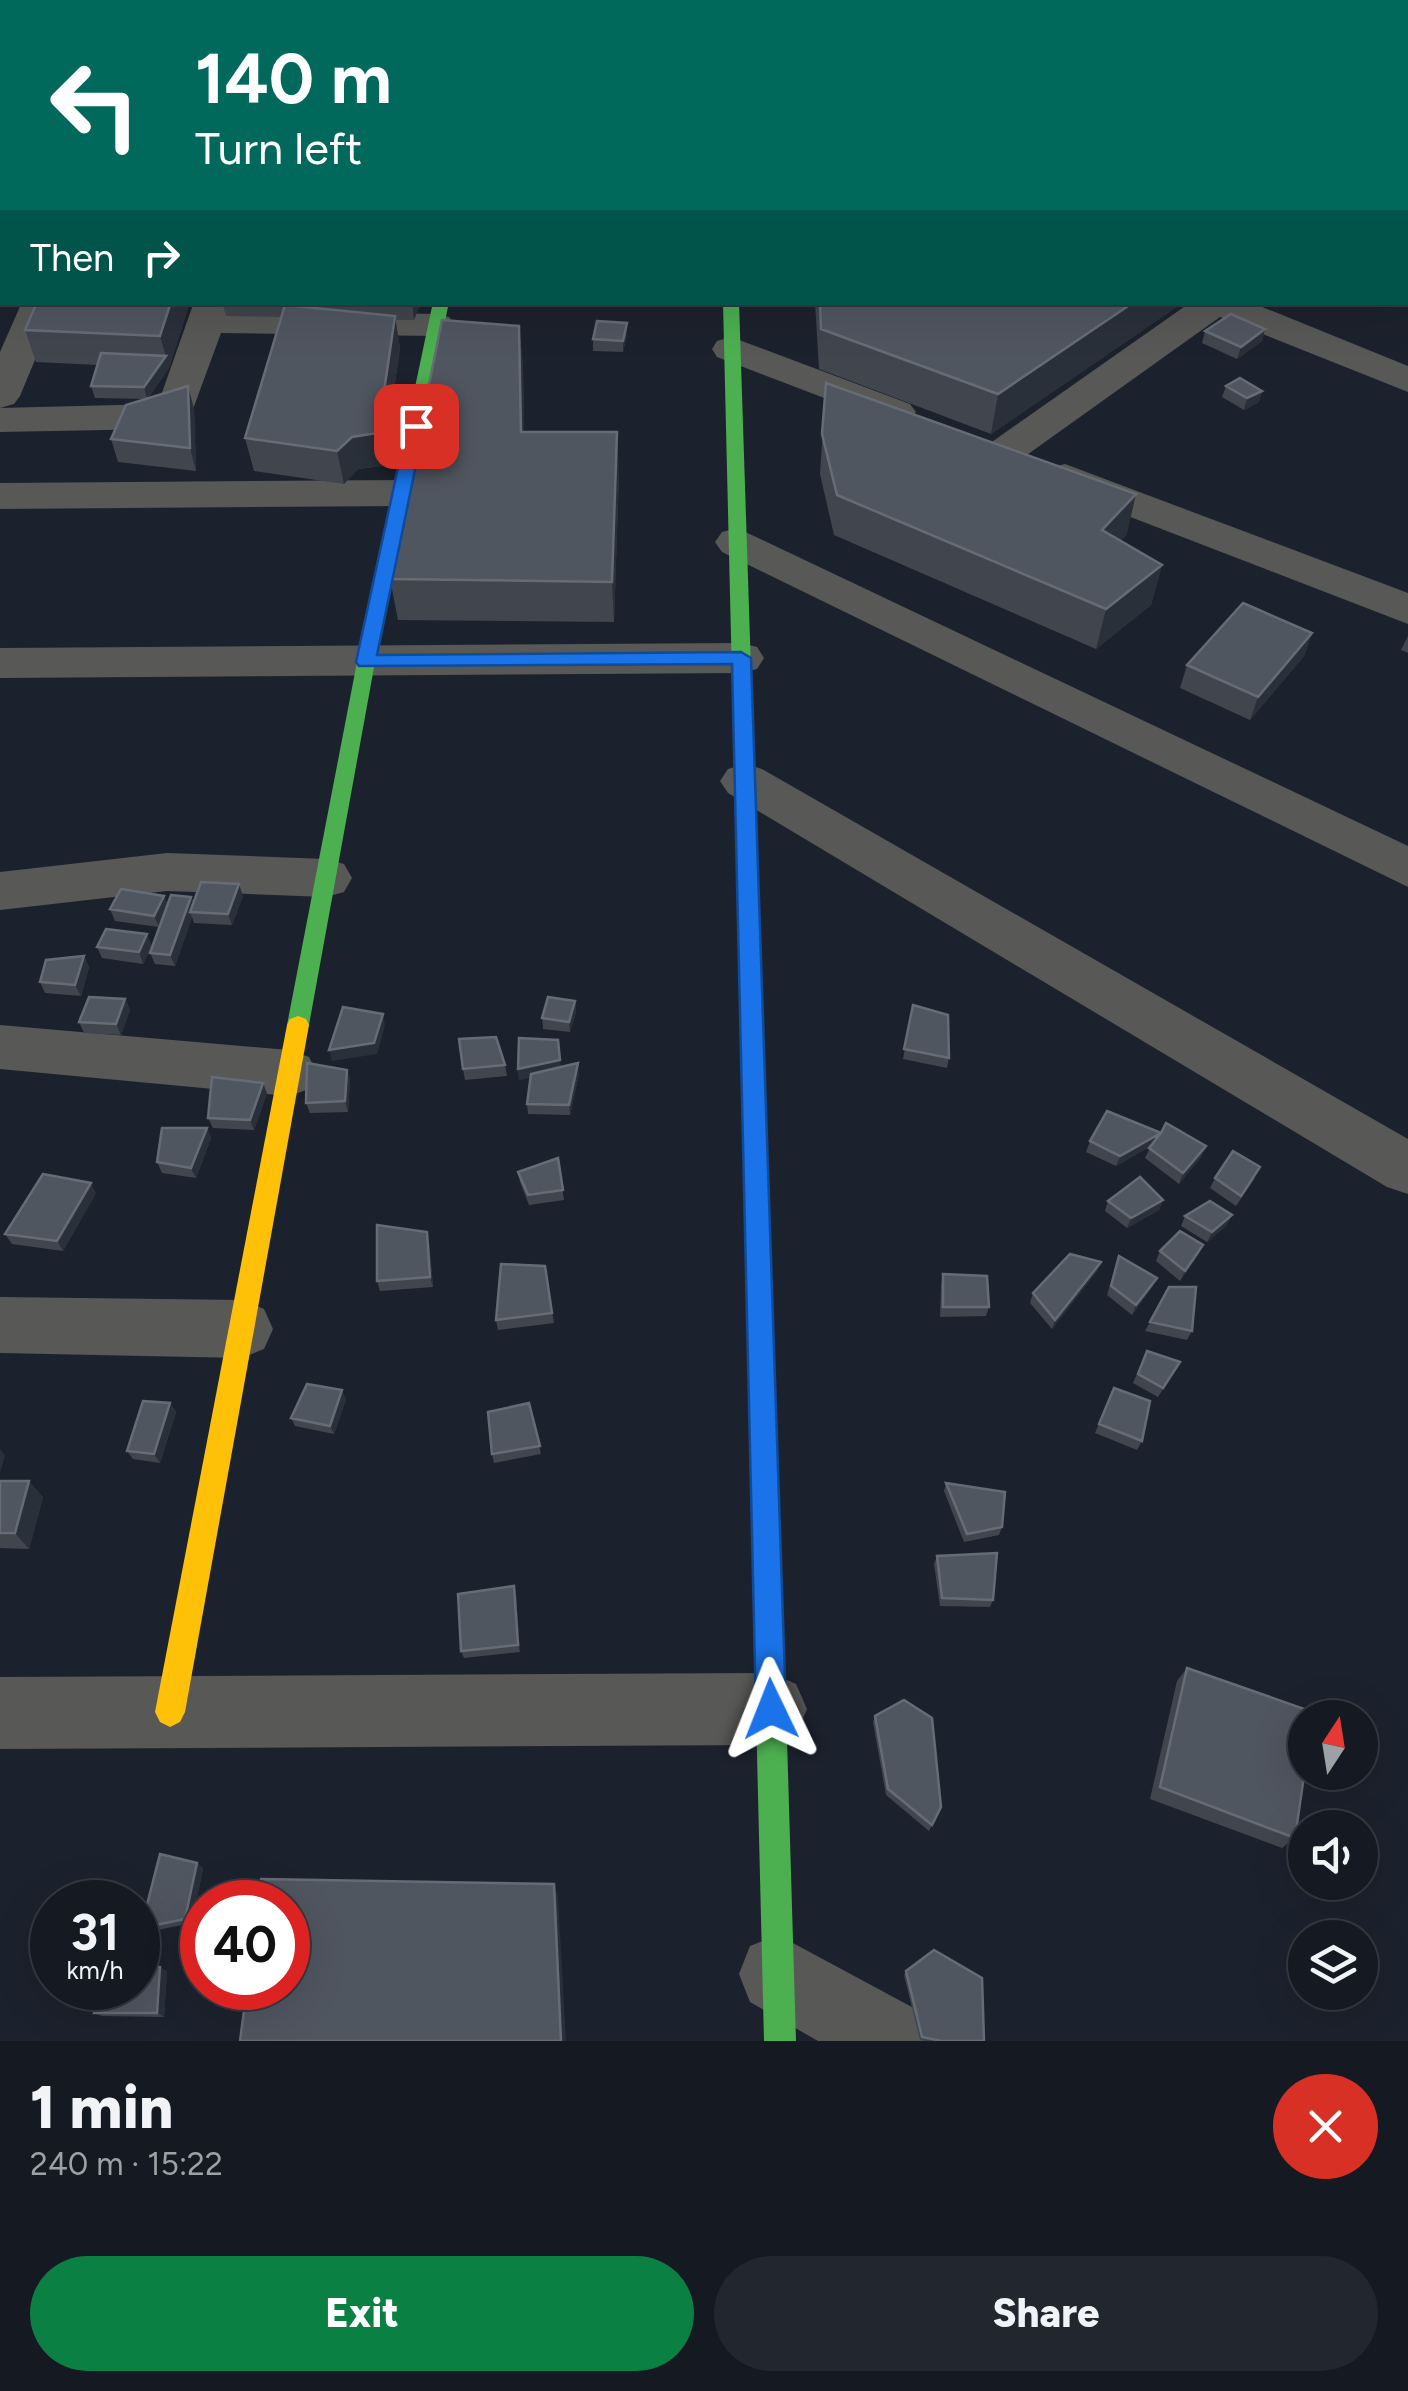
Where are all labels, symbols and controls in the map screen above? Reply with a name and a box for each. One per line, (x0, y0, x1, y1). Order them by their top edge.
text: 140 m (195, 36, 392, 121)
icon: left (30, 40, 160, 170)
text: Turn left (195, 121, 362, 175)
icon: right (134, 230, 189, 285)
text: Then (30, 235, 114, 281)
pin (374, 384, 459, 469)
icon: arrive (389, 399, 444, 454)
position arrow (719, 1657, 823, 1761)
north arrow (1288, 1700, 1378, 1790)
map controls (1288, 1700, 1378, 2010)
button: sound (1288, 1810, 1378, 1900)
speed limit sign: 40 (180, 1880, 310, 2010)
text: 31 (71, 1902, 119, 1963)
button: layers (1288, 1920, 1378, 2010)
text: km/h (66, 1955, 124, 1985)
text: 1 min (30, 2071, 173, 2143)
button: close (1273, 2074, 1378, 2179)
text: 240 m · 15:22 (30, 2145, 223, 2183)
button: Exit (30, 2256, 694, 2371)
button: Share (714, 2256, 1378, 2371)

